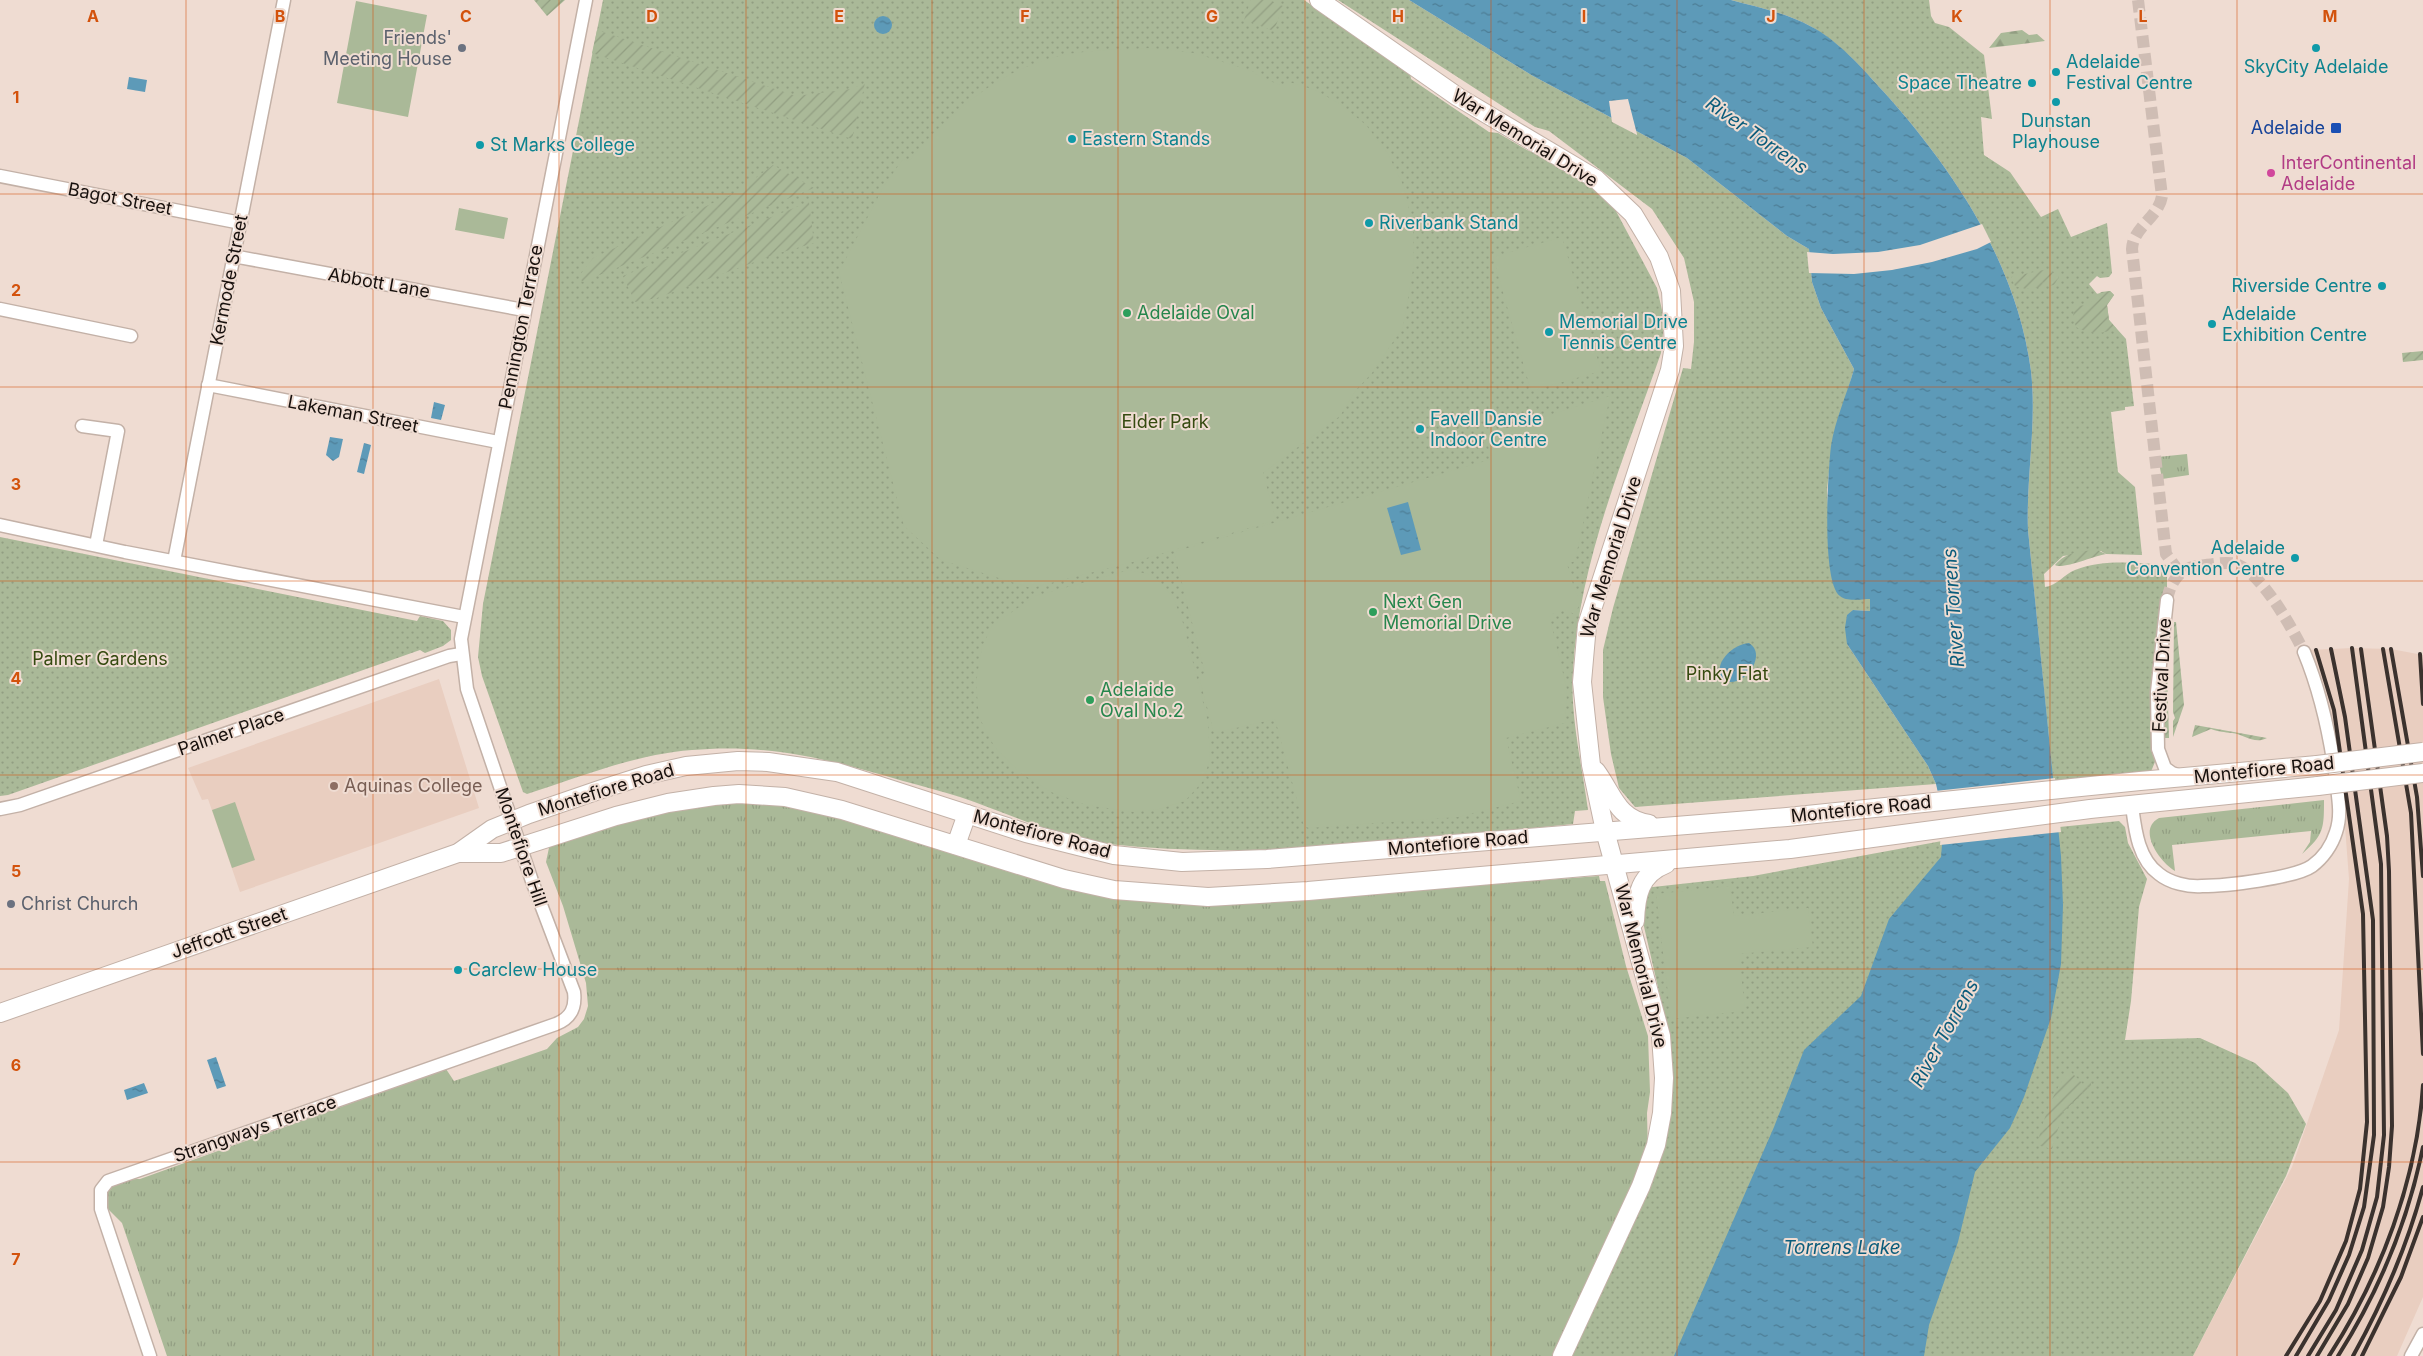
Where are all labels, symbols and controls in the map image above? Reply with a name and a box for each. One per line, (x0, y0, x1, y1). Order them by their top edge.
text: A (87, 6, 99, 26)
text: B (275, 6, 285, 26)
text: C (460, 6, 472, 26)
text: D (646, 6, 658, 26)
text: E (834, 6, 844, 26)
text: F (1020, 6, 1030, 26)
text: G (1206, 6, 1218, 26)
text: H (1392, 6, 1404, 26)
text: I (1582, 6, 1586, 26)
text: J (1766, 6, 1776, 26)
text: K (1951, 6, 1963, 26)
text: L (2138, 6, 2148, 26)
text: M (2323, 6, 2337, 26)
place label: Friends' Meeting House (323, 27, 452, 69)
marker: Friends' Meeting House (456, 42, 468, 54)
marker: SkyCity Adelaide (2310, 42, 2322, 54)
place label: Adelaide Festival Centre (2066, 51, 2193, 93)
place label: SkyCity Adelaide (2244, 56, 2388, 77)
marker: Adelaide Festival Centre (2050, 66, 2062, 78)
place label: Space Theatre (1897, 72, 2022, 93)
marker: Space Theatre (2026, 77, 2038, 89)
street label: War Memorial Drive (1449, 84, 1602, 191)
text: 1 (13, 87, 19, 107)
water label: River Torrens (1701, 92, 1812, 179)
marker: Dunstan Playhouse (2050, 96, 2062, 108)
place label: Dunstan Playhouse (2012, 110, 2100, 152)
place label: Adelaide (2251, 117, 2325, 138)
marker: Adelaide (2329, 121, 2343, 135)
place label: Eastern Stands (1082, 128, 1210, 149)
marker: Eastern Stands (1066, 133, 1078, 145)
place label: St Marks College (490, 134, 635, 155)
marker: St Marks College (474, 139, 486, 151)
place label: InterContinental Adelaide (2281, 152, 2416, 194)
marker: InterContinental Adelaide (2265, 167, 2277, 179)
street label: Bagot Street (66, 178, 174, 219)
place label: Riverbank Stand (1379, 212, 1518, 233)
street label: Kermode Street (206, 213, 252, 347)
marker: Riverbank Stand (1363, 217, 1375, 229)
street label: Pennington Terrace (494, 243, 547, 411)
street label: Abbott Lane (327, 263, 432, 302)
place label: Riverside Centre (2231, 275, 2372, 296)
text: 2 (11, 280, 21, 300)
marker: Riverside Centre (2376, 280, 2388, 292)
place label: Adelaide Oval (1137, 302, 1255, 323)
place label: Adelaide Exhibition Centre (2222, 303, 2367, 345)
marker: Adelaide Oval (1121, 307, 1133, 319)
place label: Memorial Drive Tennis Centre (1559, 311, 1688, 353)
marker: Adelaide Exhibition Centre (2206, 318, 2218, 330)
marker: Memorial Drive Tennis Centre (1543, 326, 1555, 338)
street label: Lakeman Street (286, 391, 420, 436)
place label: Favell Dansie Indoor Centre (1430, 408, 1547, 450)
park label: Elder Park (1121, 411, 1209, 432)
marker: Favell Dansie Indoor Centre (1414, 423, 1426, 435)
text: 3 (11, 474, 21, 494)
street label: War Memorial Drive (1576, 474, 1645, 640)
place label: Adelaide Convention Centre (2126, 537, 2285, 579)
water label: River Torrens (1938, 548, 1969, 668)
marker: Adelaide Convention Centre (2289, 552, 2301, 564)
place label: Next Gen Memorial Drive (1383, 591, 1512, 633)
marker: Next Gen Memorial Drive (1367, 606, 1379, 618)
street label: Festival Drive (2148, 617, 2175, 733)
park label: Palmer Gardens (32, 648, 168, 669)
park label: Pinky Flat (1686, 663, 1768, 684)
text: 4 (11, 668, 22, 688)
place label: Adelaide Oval No.2 (1100, 679, 1184, 721)
marker: Adelaide Oval No.2 (1084, 694, 1096, 706)
street label: Palmer Place (175, 704, 287, 759)
street label: Montefiore Road (2193, 752, 2335, 787)
street label: Montefiore Road (535, 759, 676, 820)
place label: Aquinas College (344, 775, 482, 796)
marker: Aquinas College (328, 780, 340, 792)
street label: Montefiore Hill (491, 785, 552, 909)
street label: Montefiore Road (1790, 791, 1932, 826)
street label: Montefiore Road (971, 805, 1113, 862)
street label: Montefiore Road (1387, 826, 1529, 859)
text: 5 (11, 861, 21, 881)
street label: War Memorial Drive (1611, 882, 1672, 1050)
place label: Christ Church (21, 893, 139, 914)
marker: Christ Church (5, 898, 17, 910)
street label: Jeffcott Street (168, 903, 290, 962)
place label: Carclew House (468, 959, 597, 980)
marker: Carclew House (452, 964, 464, 976)
water label: River Torrens (1905, 975, 1983, 1091)
text: 6 (11, 1055, 21, 1075)
street label: Strangways Terrace (171, 1091, 339, 1166)
water label: Torrens Lake (1783, 1236, 1901, 1259)
text: 7 (11, 1249, 21, 1269)

